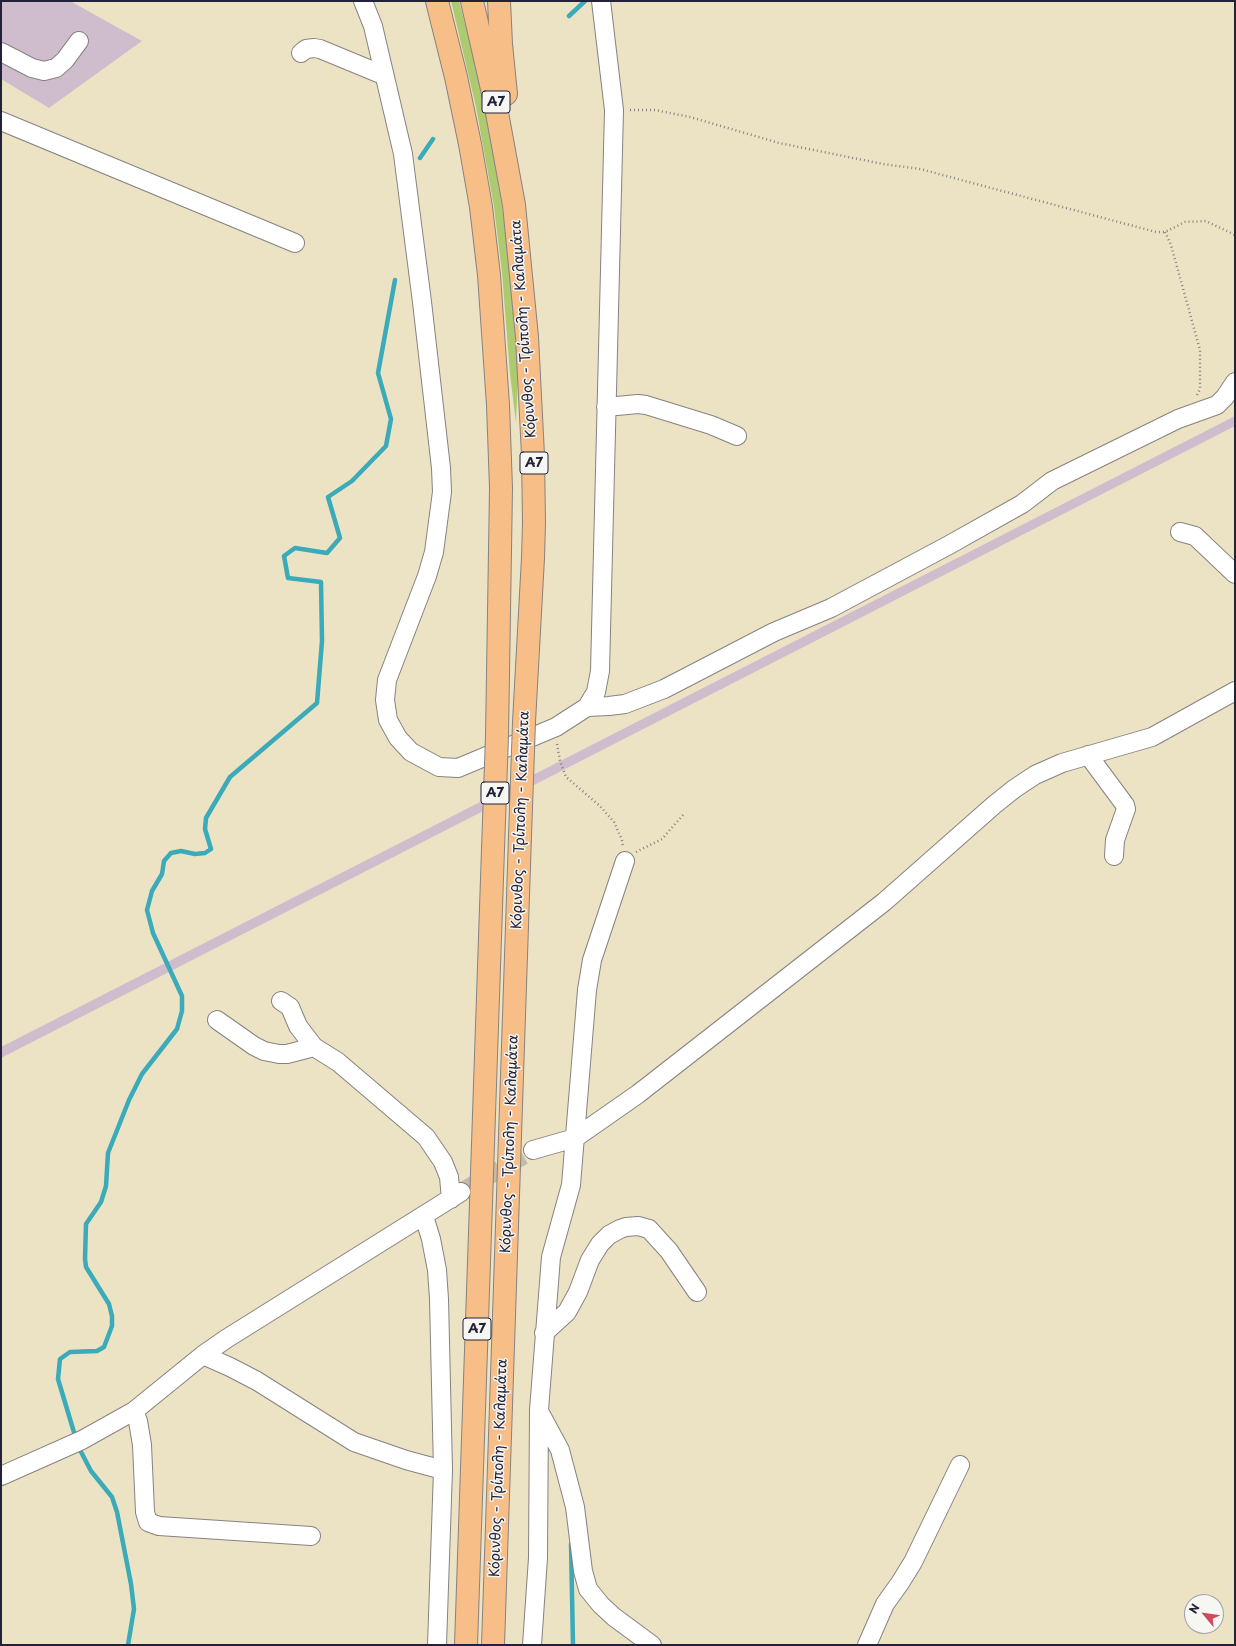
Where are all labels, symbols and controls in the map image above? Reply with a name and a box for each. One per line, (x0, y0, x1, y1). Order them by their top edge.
road number: Α7 (482, 91, 510, 113)
street label: Κόρινθος - Τρίπολη - Καλαμάτα (508, 219, 540, 439)
road number: Α7 (520, 452, 548, 474)
street label: Κόρινθος - Τρίπολη - Καλαμάτα (509, 711, 533, 929)
road number: Α7 (481, 782, 509, 804)
street label: Κόρινθος - Τρίπολη - Καλαμάτα (498, 1035, 522, 1253)
road number: Α7 (463, 1318, 491, 1340)
street label: Κόρινθος - Τρίπολη - Καλαμάτα (487, 1359, 511, 1577)
north arrow (1184, 1594, 1224, 1634)
text: N (1184, 1600, 1203, 1616)

